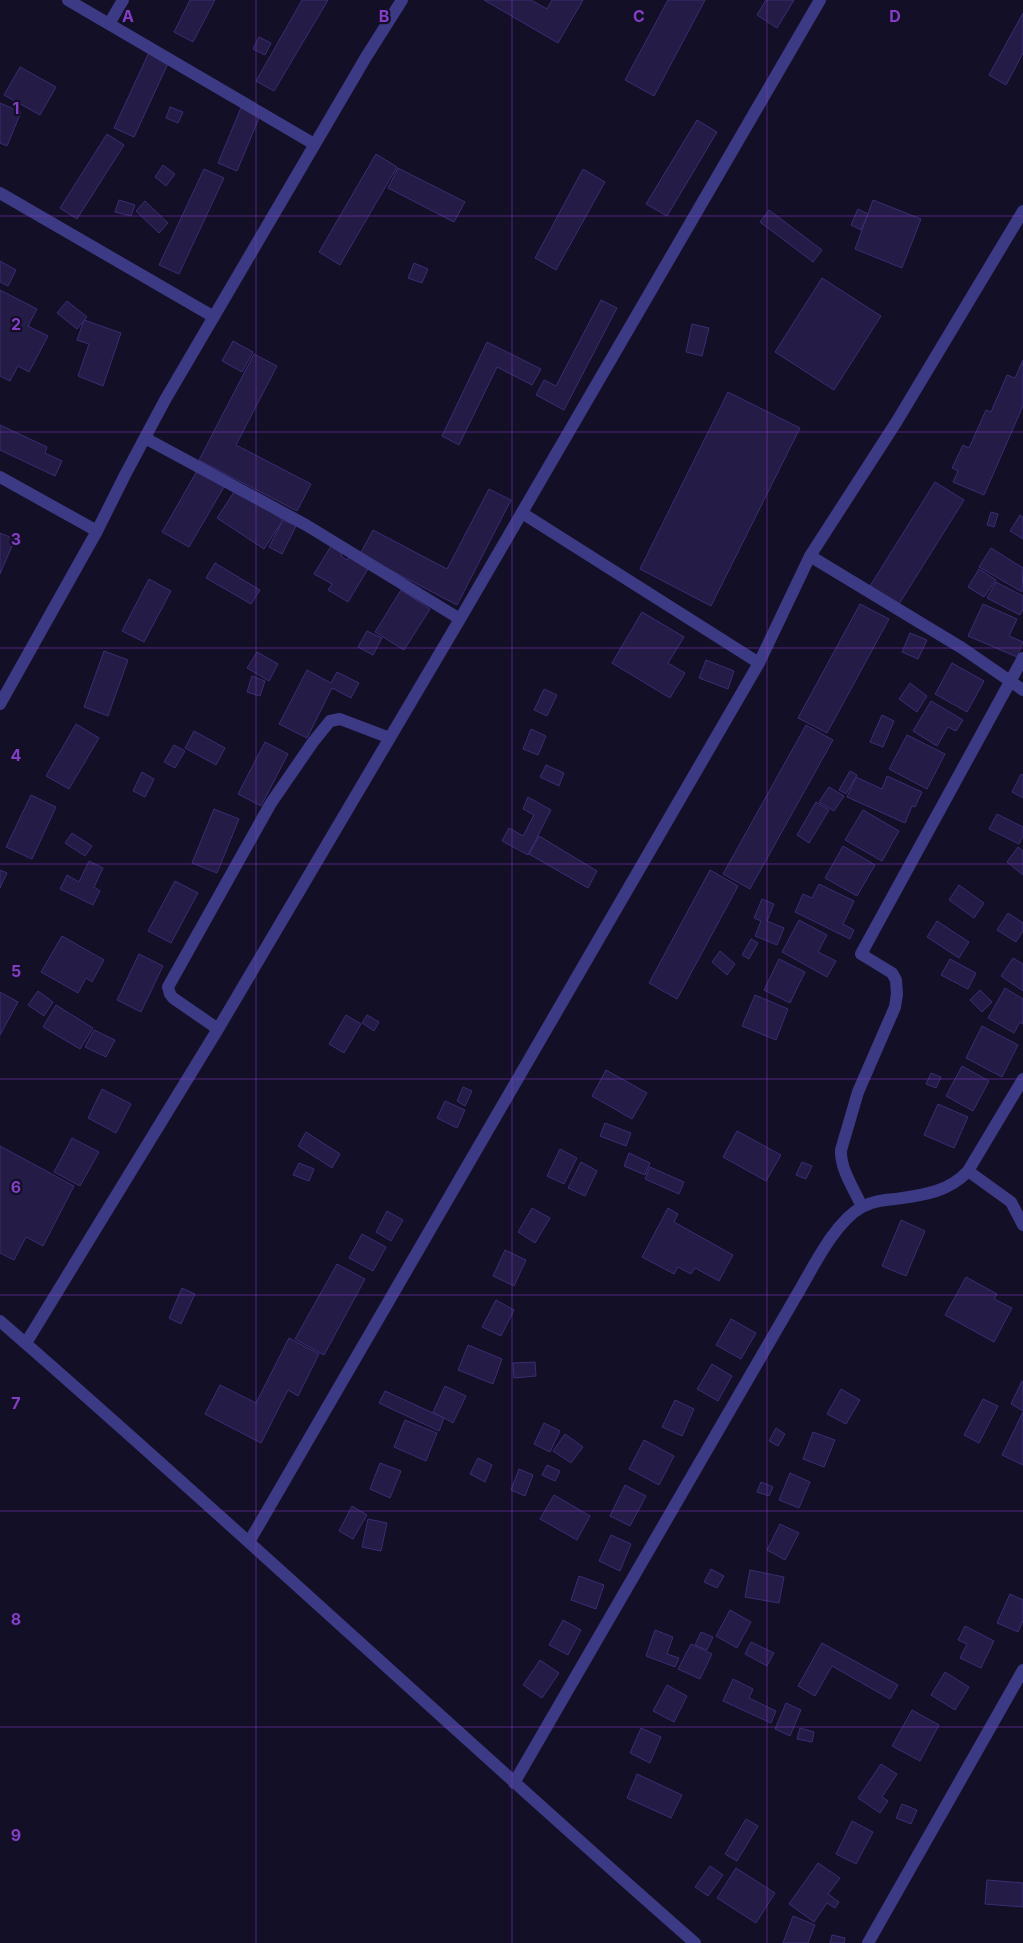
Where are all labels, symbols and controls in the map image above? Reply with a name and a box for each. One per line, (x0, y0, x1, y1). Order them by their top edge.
text: A (122, 6, 134, 26)
text: B (379, 6, 389, 26)
text: C (633, 6, 645, 26)
text: D (889, 6, 901, 26)
text: 1 (13, 98, 19, 118)
text: 2 (11, 314, 21, 334)
text: 3 (11, 529, 21, 549)
text: 4 (11, 745, 22, 765)
text: 5 (11, 961, 21, 981)
text: 6 (11, 1177, 21, 1197)
text: 7 (11, 1393, 21, 1413)
text: 8 (11, 1609, 21, 1629)
text: 9 (11, 1825, 21, 1845)

